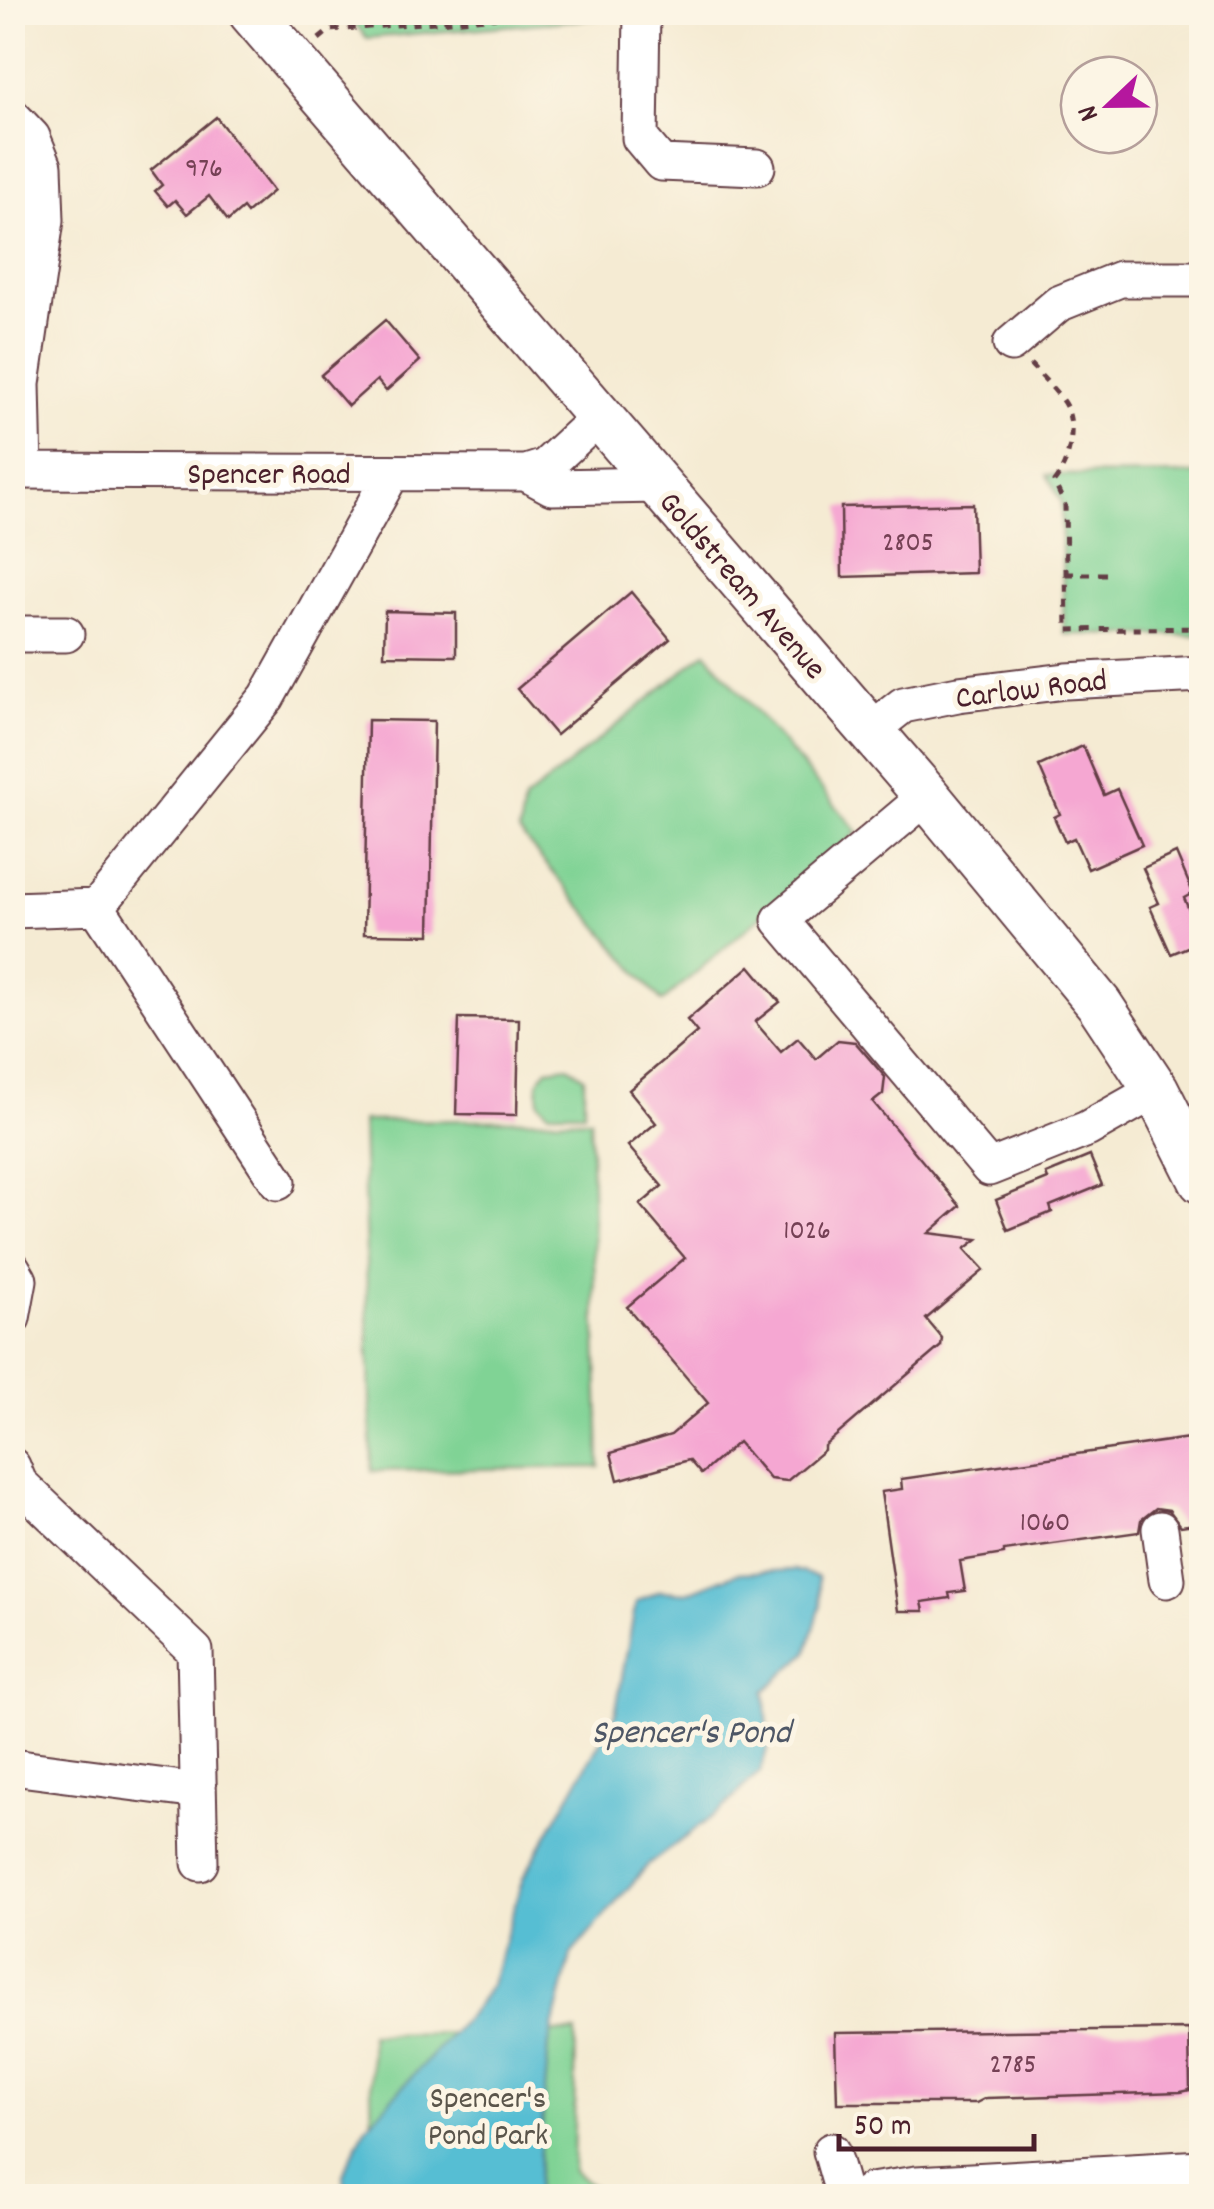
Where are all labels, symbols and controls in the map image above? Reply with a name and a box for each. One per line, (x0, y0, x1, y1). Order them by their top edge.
north arrow (1059, 55, 1159, 155)
text: N (1069, 99, 1112, 126)
house number: 976 (185, 151, 223, 191)
street label: Spencer Road (187, 454, 351, 500)
street label: Goldstream Avenue (645, 483, 835, 691)
house number: 2805 (882, 525, 934, 565)
street label: Carlow Road (953, 660, 1110, 724)
house number: 1026 (783, 1213, 831, 1253)
house number: 1060 (1020, 1505, 1070, 1545)
water label: Spencer's Pond (591, 1710, 795, 1760)
house number: 2785 (989, 2047, 1037, 2087)
park label: Spencer's Pond Park (428, 2078, 548, 2161)
scale bar (839, 2089, 1034, 2151)
text: 50 m (854, 2107, 912, 2150)

